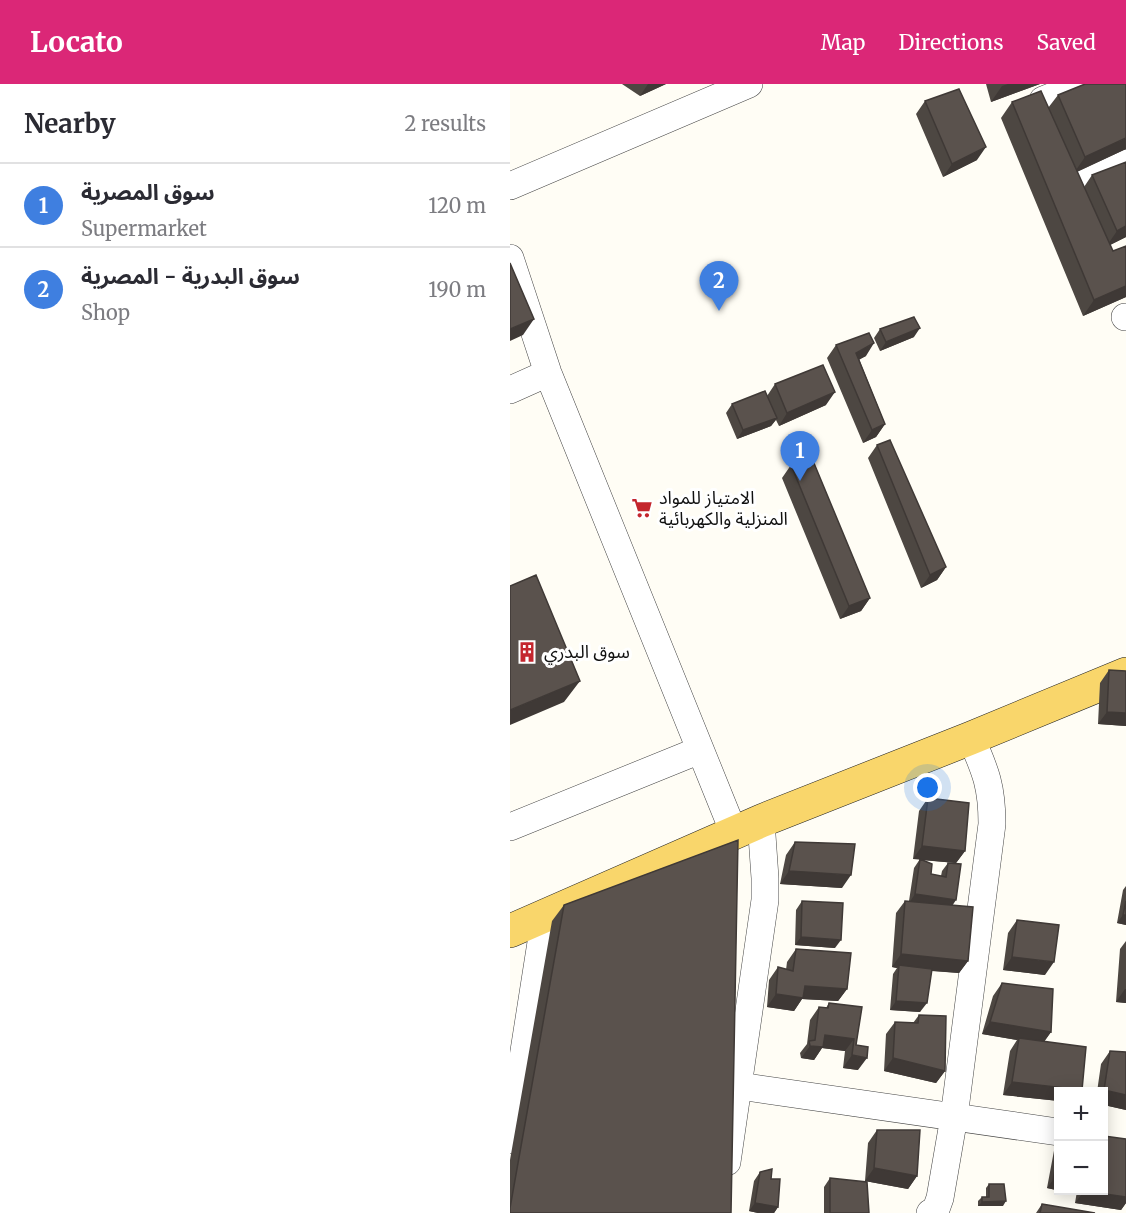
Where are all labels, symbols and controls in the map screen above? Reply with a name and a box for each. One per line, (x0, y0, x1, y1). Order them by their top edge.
text: Locato (30, 24, 123, 60)
text: Map (821, 29, 865, 56)
text: Directions (898, 29, 1003, 56)
text: Saved (1036, 29, 1096, 56)
text: Nearby (24, 107, 116, 140)
text: 2 results (404, 111, 486, 136)
text: سوق المصرية (81, 178, 215, 206)
text: 1 (39, 193, 48, 218)
text: 120 m (428, 193, 486, 218)
text: Supermarket (81, 216, 207, 241)
text: سوق البدرية - المصرية (81, 262, 300, 290)
pin: 2 (700, 262, 738, 311)
text: 2 (38, 277, 49, 302)
text: 190 m (428, 277, 486, 302)
text: Shop (81, 300, 130, 325)
pin: 1 (780, 432, 820, 481)
place label: الامتياز للمواد المنزلية والكهربائية (659, 486, 788, 530)
supermarket icon: الامتياز للمواد المنزلية والكهربائية (630, 496, 654, 520)
building icon: سوق البدري (515, 640, 539, 664)
place label: سوق البدري (544, 640, 630, 665)
your location (913, 773, 942, 802)
map controls (1054, 1087, 1108, 1195)
button: + (1054, 1087, 1108, 1141)
button: − (1054, 1141, 1108, 1195)

